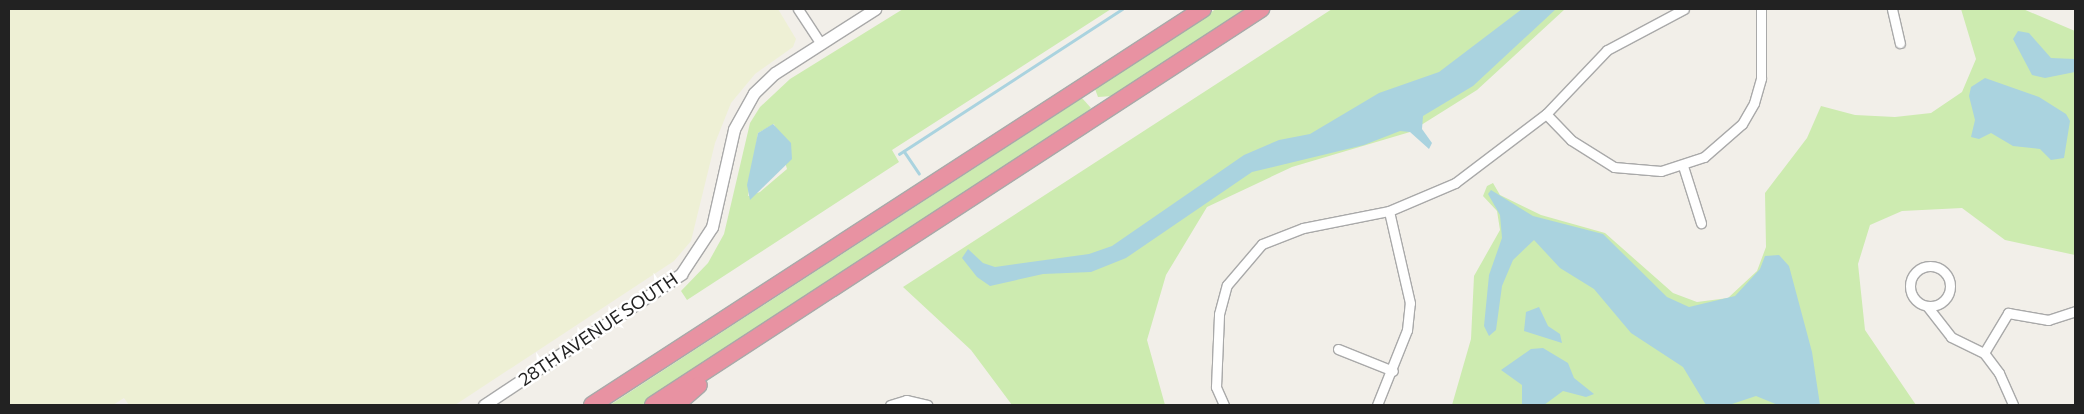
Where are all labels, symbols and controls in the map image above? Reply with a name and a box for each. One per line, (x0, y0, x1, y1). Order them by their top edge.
street label: 28TH AVENUE SOUTH (514, 268, 682, 390)

